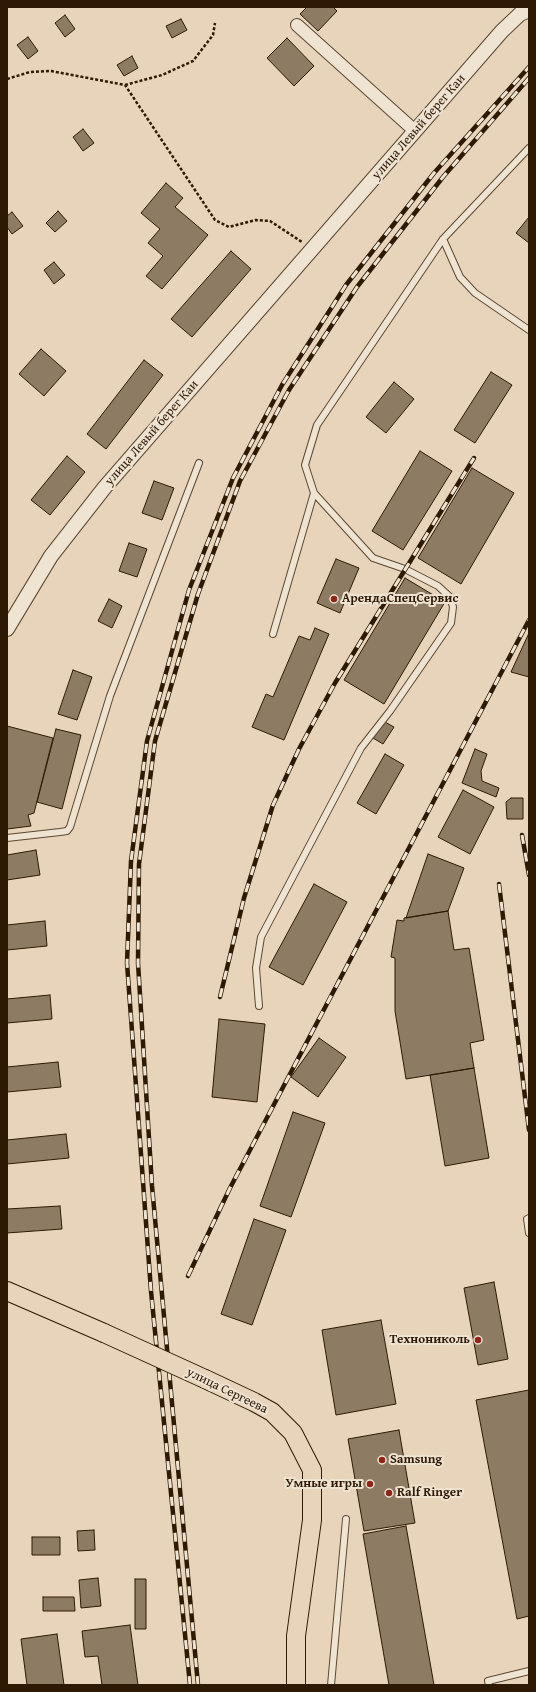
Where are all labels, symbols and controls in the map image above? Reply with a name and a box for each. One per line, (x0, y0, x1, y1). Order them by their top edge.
street label: улица Левый берег Каи (369, 71, 469, 183)
street label: улица Левый берег Каи (102, 377, 202, 489)
place label: АрендаСпецСервис (342, 591, 458, 607)
marker: АрендаСпецСервис (329, 594, 339, 604)
place label: Технониколь (389, 1332, 470, 1348)
marker: Технониколь (473, 1335, 483, 1345)
street label: улица Сергеева (184, 1365, 270, 1417)
place label: Samsung (390, 1452, 442, 1468)
marker: Samsung (377, 1455, 387, 1465)
place label: Умные игры (285, 1476, 362, 1492)
marker: Умные игры (365, 1479, 375, 1489)
place label: Ralf Ringer (397, 1485, 462, 1501)
marker: Ralf Ringer (384, 1488, 394, 1498)

